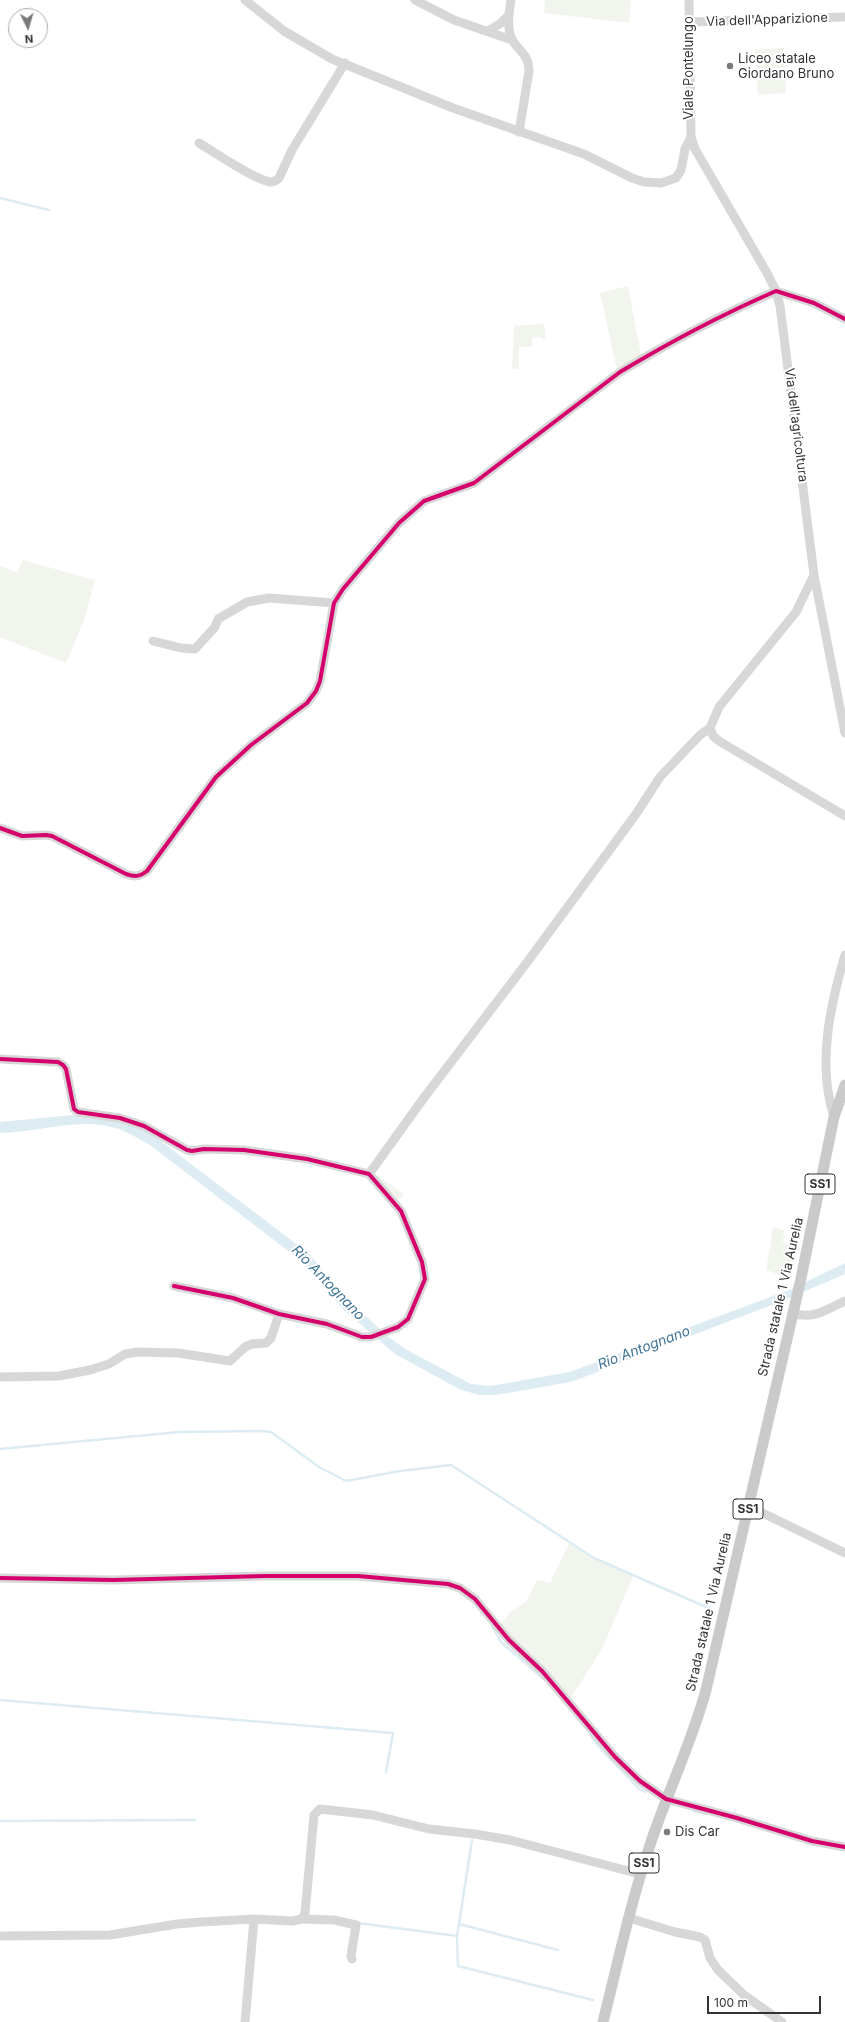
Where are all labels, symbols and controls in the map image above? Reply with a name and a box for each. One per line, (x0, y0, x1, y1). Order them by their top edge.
north arrow (8, 8, 48, 48)
street label: Via dell'Apparizione (706, 10, 828, 30)
street label: Viale Pontelungo (681, 16, 697, 120)
text: N (24, 32, 34, 46)
place label: Liceo statale Giordano Bruno (738, 51, 834, 82)
marker: Liceo statale Giordano Bruno (725, 61, 735, 71)
street label: Via dell'agricoltura (781, 367, 811, 483)
road number: SS1 (805, 1174, 835, 1194)
street label: Strada statale 1 Via Aurelia (755, 1216, 807, 1378)
water label: Rio Antognano (288, 1242, 368, 1324)
water label: Rio Antognano (595, 1323, 693, 1373)
road number: SS1 (733, 1499, 763, 1519)
street label: Strada statale 1 Via Aurelia (683, 1531, 735, 1693)
place label: Dis Car (675, 1824, 720, 1840)
marker: Dis Car (662, 1827, 672, 1837)
road number: SS1 (629, 1853, 659, 1873)
scale bar (709, 1988, 823, 2014)
text: 100 m (714, 1995, 748, 2010)

